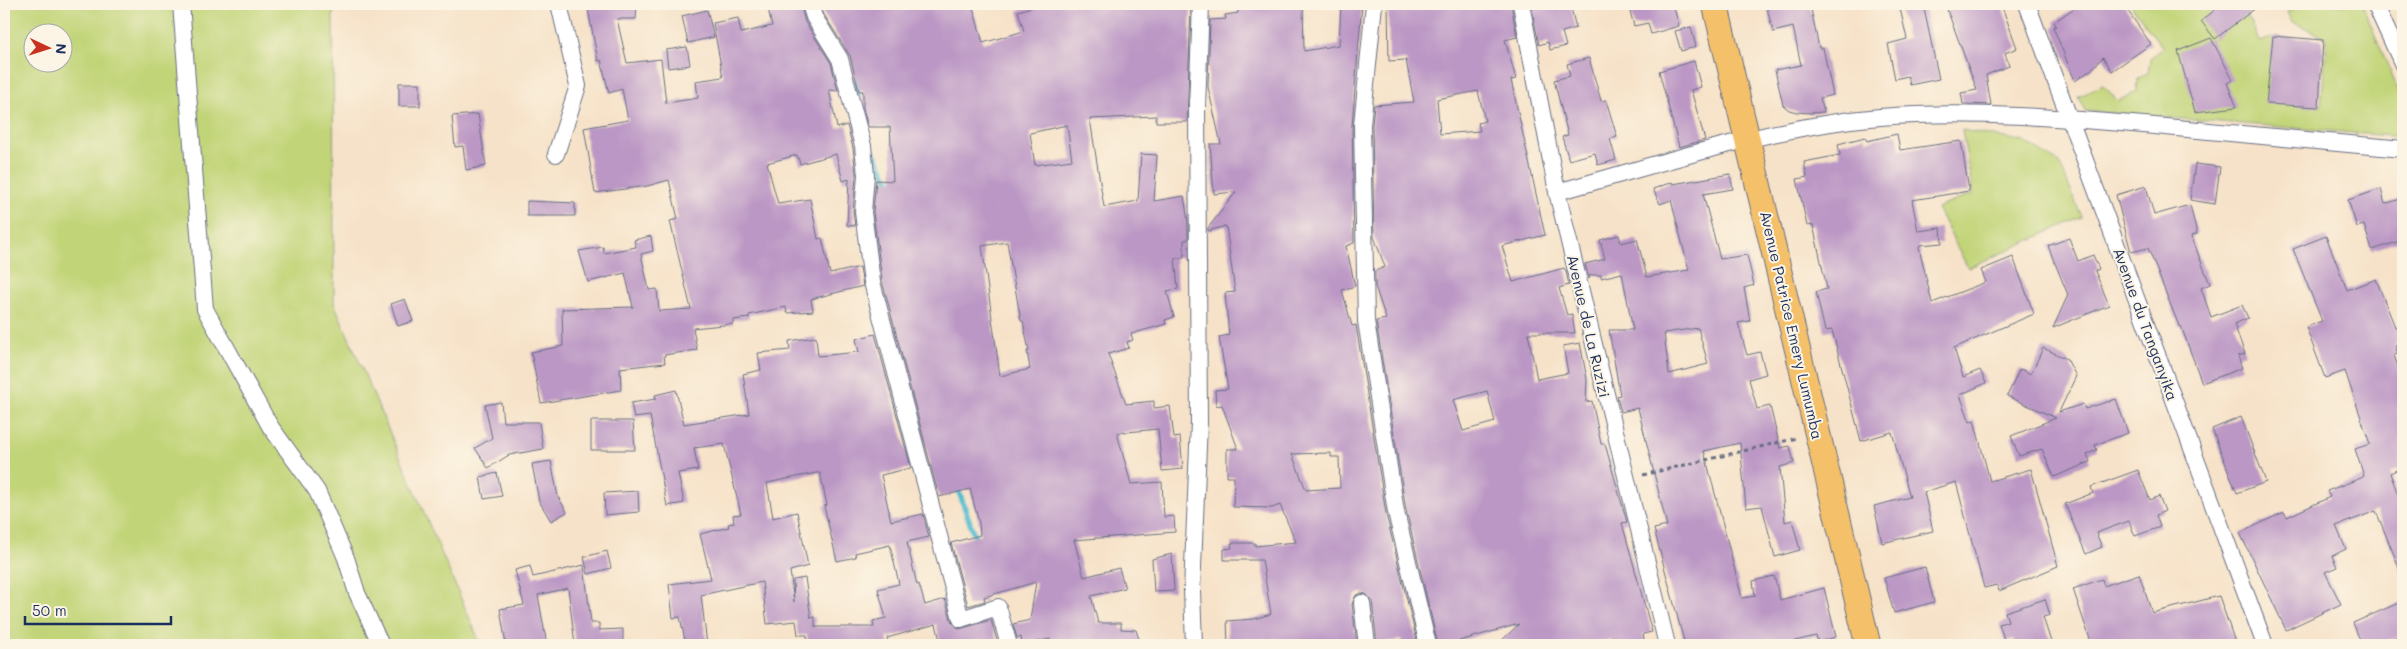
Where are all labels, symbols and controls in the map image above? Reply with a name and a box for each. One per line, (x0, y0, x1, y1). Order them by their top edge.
north arrow (22, 22, 72, 72)
text: N (52, 43, 71, 55)
street label: Avenue Patrice Emery Lumumba (1756, 209, 1828, 441)
street label: Avenue du Tanganyika (2109, 245, 2183, 403)
street label: Avenue de La Ruzizi (1563, 253, 1615, 399)
scale bar (25, 594, 171, 626)
text: 50 m (32, 600, 67, 620)

